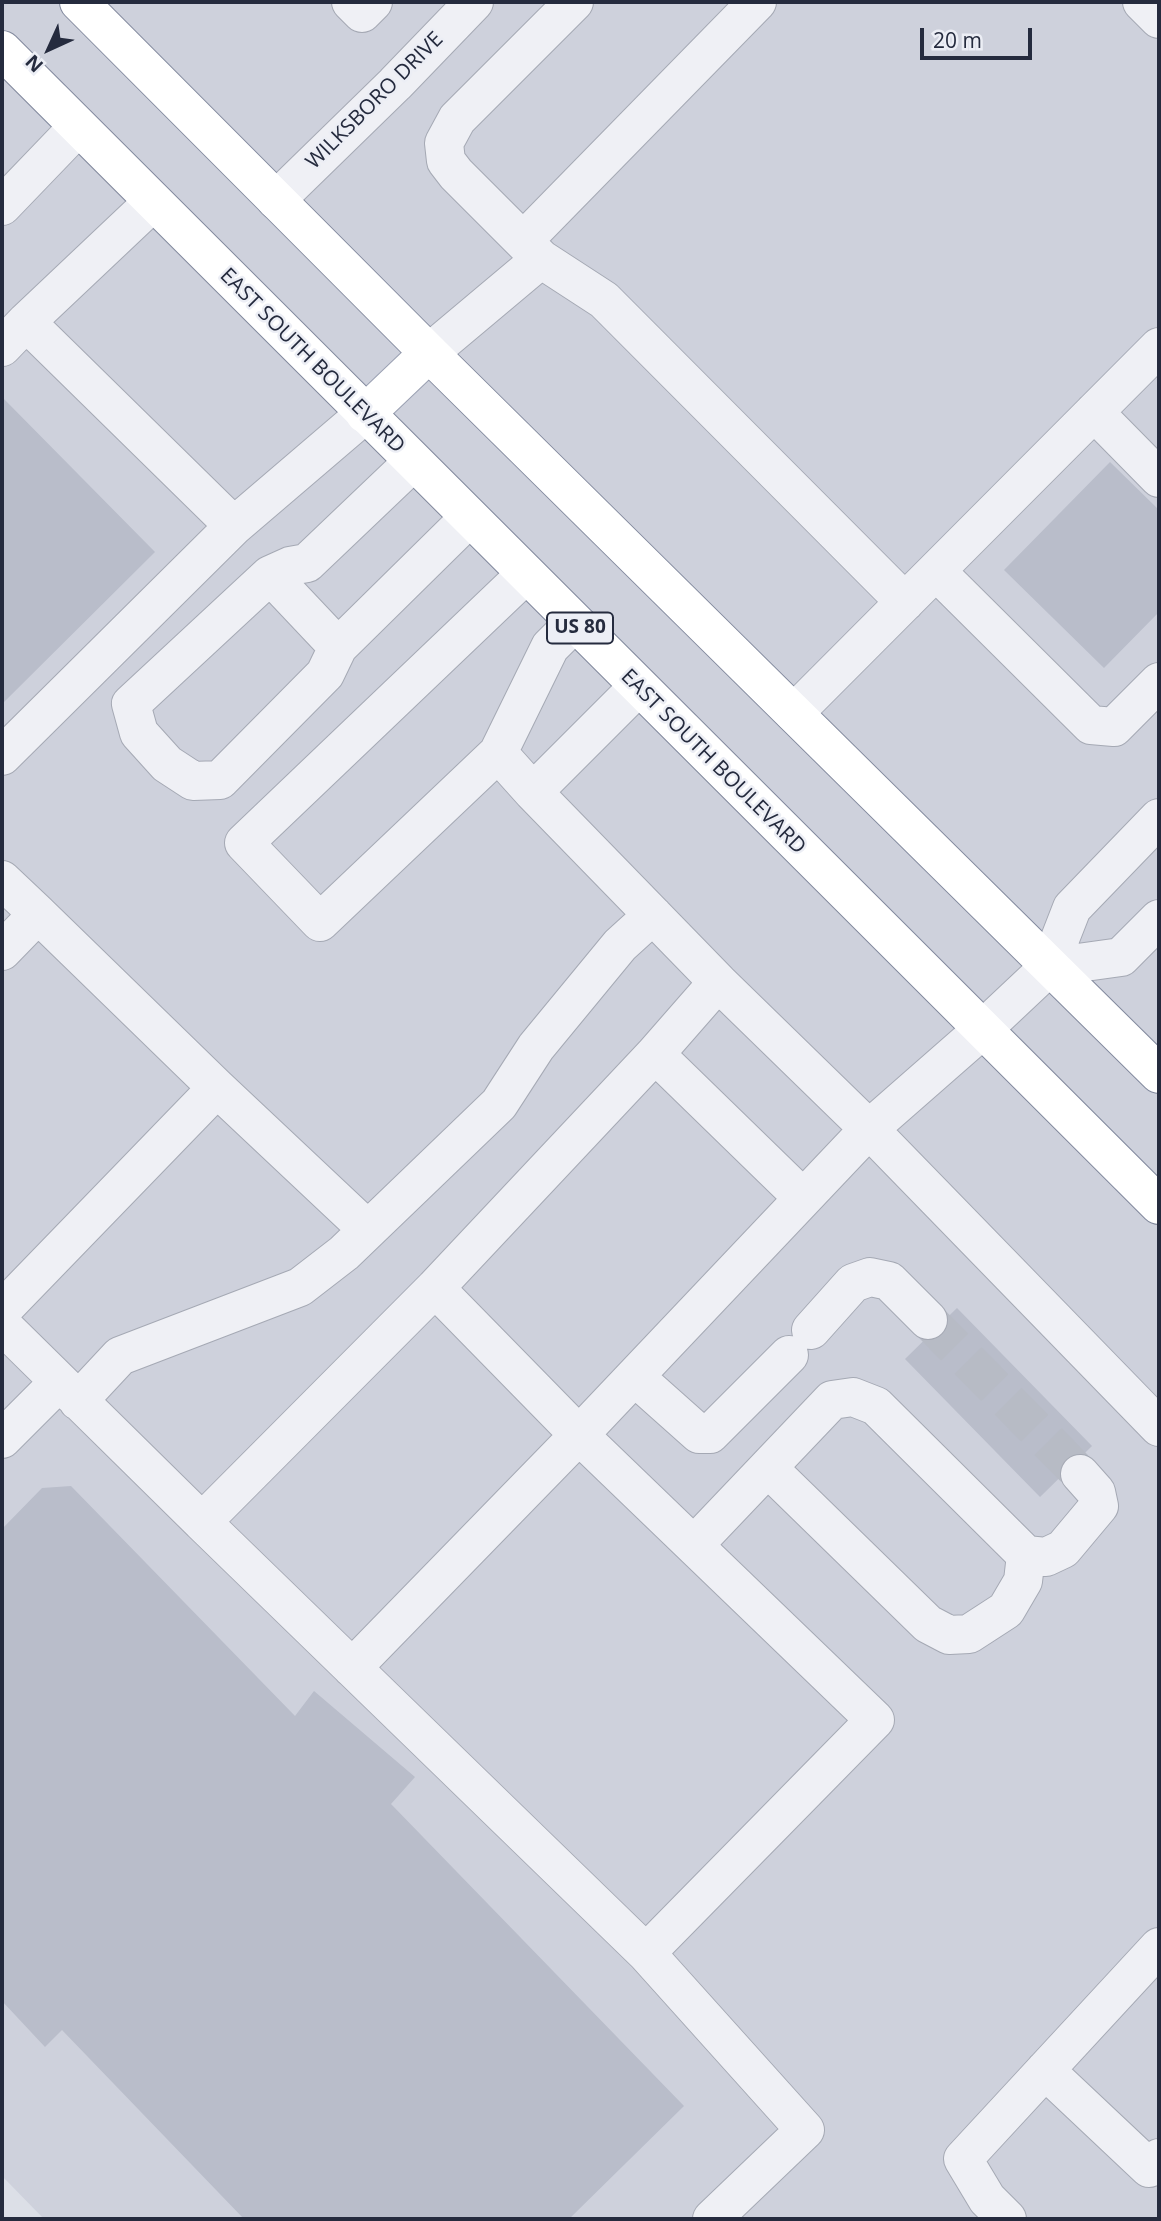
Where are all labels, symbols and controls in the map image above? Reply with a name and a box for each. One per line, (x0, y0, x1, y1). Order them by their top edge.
north arrow (14, 14, 84, 84)
scale bar (923, 14, 1035, 58)
text: 20 m (933, 26, 982, 54)
street label: WILKSBORO DRIVE (301, 27, 449, 175)
text: N (20, 49, 49, 79)
street label: EAST SOUTH BOULEVARD (214, 263, 410, 459)
road number: US 80 (547, 612, 613, 643)
street label: EAST SOUTH BOULEVARD (615, 664, 811, 860)

